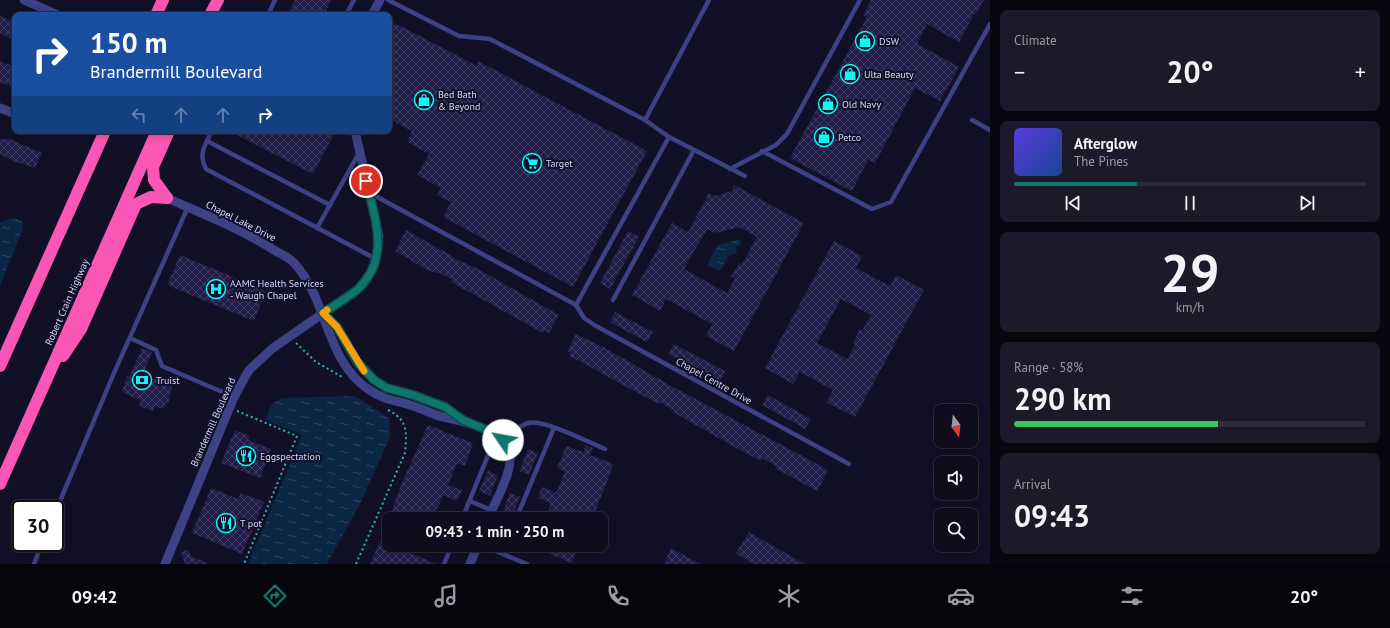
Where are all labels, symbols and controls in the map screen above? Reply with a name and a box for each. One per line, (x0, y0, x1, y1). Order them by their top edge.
text: 150 m (90, 24, 167, 61)
icon: right (24, 28, 76, 80)
shop icon: DSW (854, 30, 876, 52)
text: Climate (1014, 32, 1057, 49)
place label: DSW (879, 35, 900, 48)
text: 20° (1166, 52, 1214, 91)
text: − (1014, 58, 1025, 86)
text: + (1355, 58, 1366, 86)
text: Brandermill Boulevard (90, 60, 262, 83)
shop icon: Ulta Beauty (839, 63, 861, 85)
place label: Ulta Beauty (864, 68, 914, 81)
place label: Bed Bath & Beyond (438, 88, 480, 113)
shop icon: Bed Bath & Beyond (413, 89, 435, 111)
shop icon: Old Navy (817, 93, 839, 115)
place label: Old Navy (842, 98, 881, 111)
icon: left (128, 104, 150, 126)
icon: ahead (170, 104, 192, 126)
icon: ahead (212, 104, 234, 126)
icon: right (254, 104, 276, 126)
shop icon: Petco (813, 126, 835, 148)
place label: Petco (838, 131, 861, 144)
text: Afterglow (1074, 134, 1137, 153)
supermarket icon: Target (521, 152, 543, 174)
text: The Pines (1074, 153, 1128, 170)
place label: Target (546, 157, 573, 170)
pin (349, 164, 383, 198)
icon: arrive (355, 170, 377, 192)
icon: previous (1062, 192, 1084, 214)
icon: pause (1179, 192, 1201, 214)
icon: next (1296, 192, 1318, 214)
street label: Chapel Lake Drive (204, 198, 278, 244)
text: 29 (1161, 239, 1219, 306)
street label: Robert Crain Highway (42, 257, 92, 347)
place label: AAMC Health Services - Waugh Chapel (230, 277, 324, 302)
hospital icon: AAMC Health Services - Waugh Chapel (205, 278, 227, 300)
text: km/h (1176, 299, 1204, 316)
street label: Chapel Centre Drive (674, 355, 754, 407)
text: Range · 58% (1014, 359, 1083, 376)
bank icon: Truist (131, 369, 153, 391)
place label: Truist (156, 374, 180, 387)
street label: Brandermill Boulevard (188, 376, 238, 468)
text: 290 km (1014, 379, 1112, 418)
north arrow (934, 404, 978, 448)
map controls (934, 404, 978, 552)
position arrow (482, 419, 524, 461)
restaurant icon: Eggspectation (235, 445, 257, 467)
place label: Eggspectation (260, 450, 320, 463)
button: sound (934, 456, 978, 500)
text: Arrival (1014, 476, 1050, 493)
text: 09:43 (1014, 496, 1090, 535)
speed limit sign: 30 (12, 500, 64, 552)
button: search (934, 508, 978, 552)
restaurant icon: T pot (215, 512, 237, 534)
place label: T pot (240, 517, 263, 530)
text: 09:43 · 1 min · 250 m (426, 522, 564, 541)
icon: directions (261, 582, 289, 610)
icon: music (432, 582, 460, 610)
icon: phone (604, 582, 632, 610)
icon: climate (775, 582, 803, 610)
icon: car (947, 582, 975, 610)
icon: filters (1118, 582, 1146, 610)
text: 09:42 (72, 585, 117, 608)
text: 20° (1290, 585, 1318, 608)

